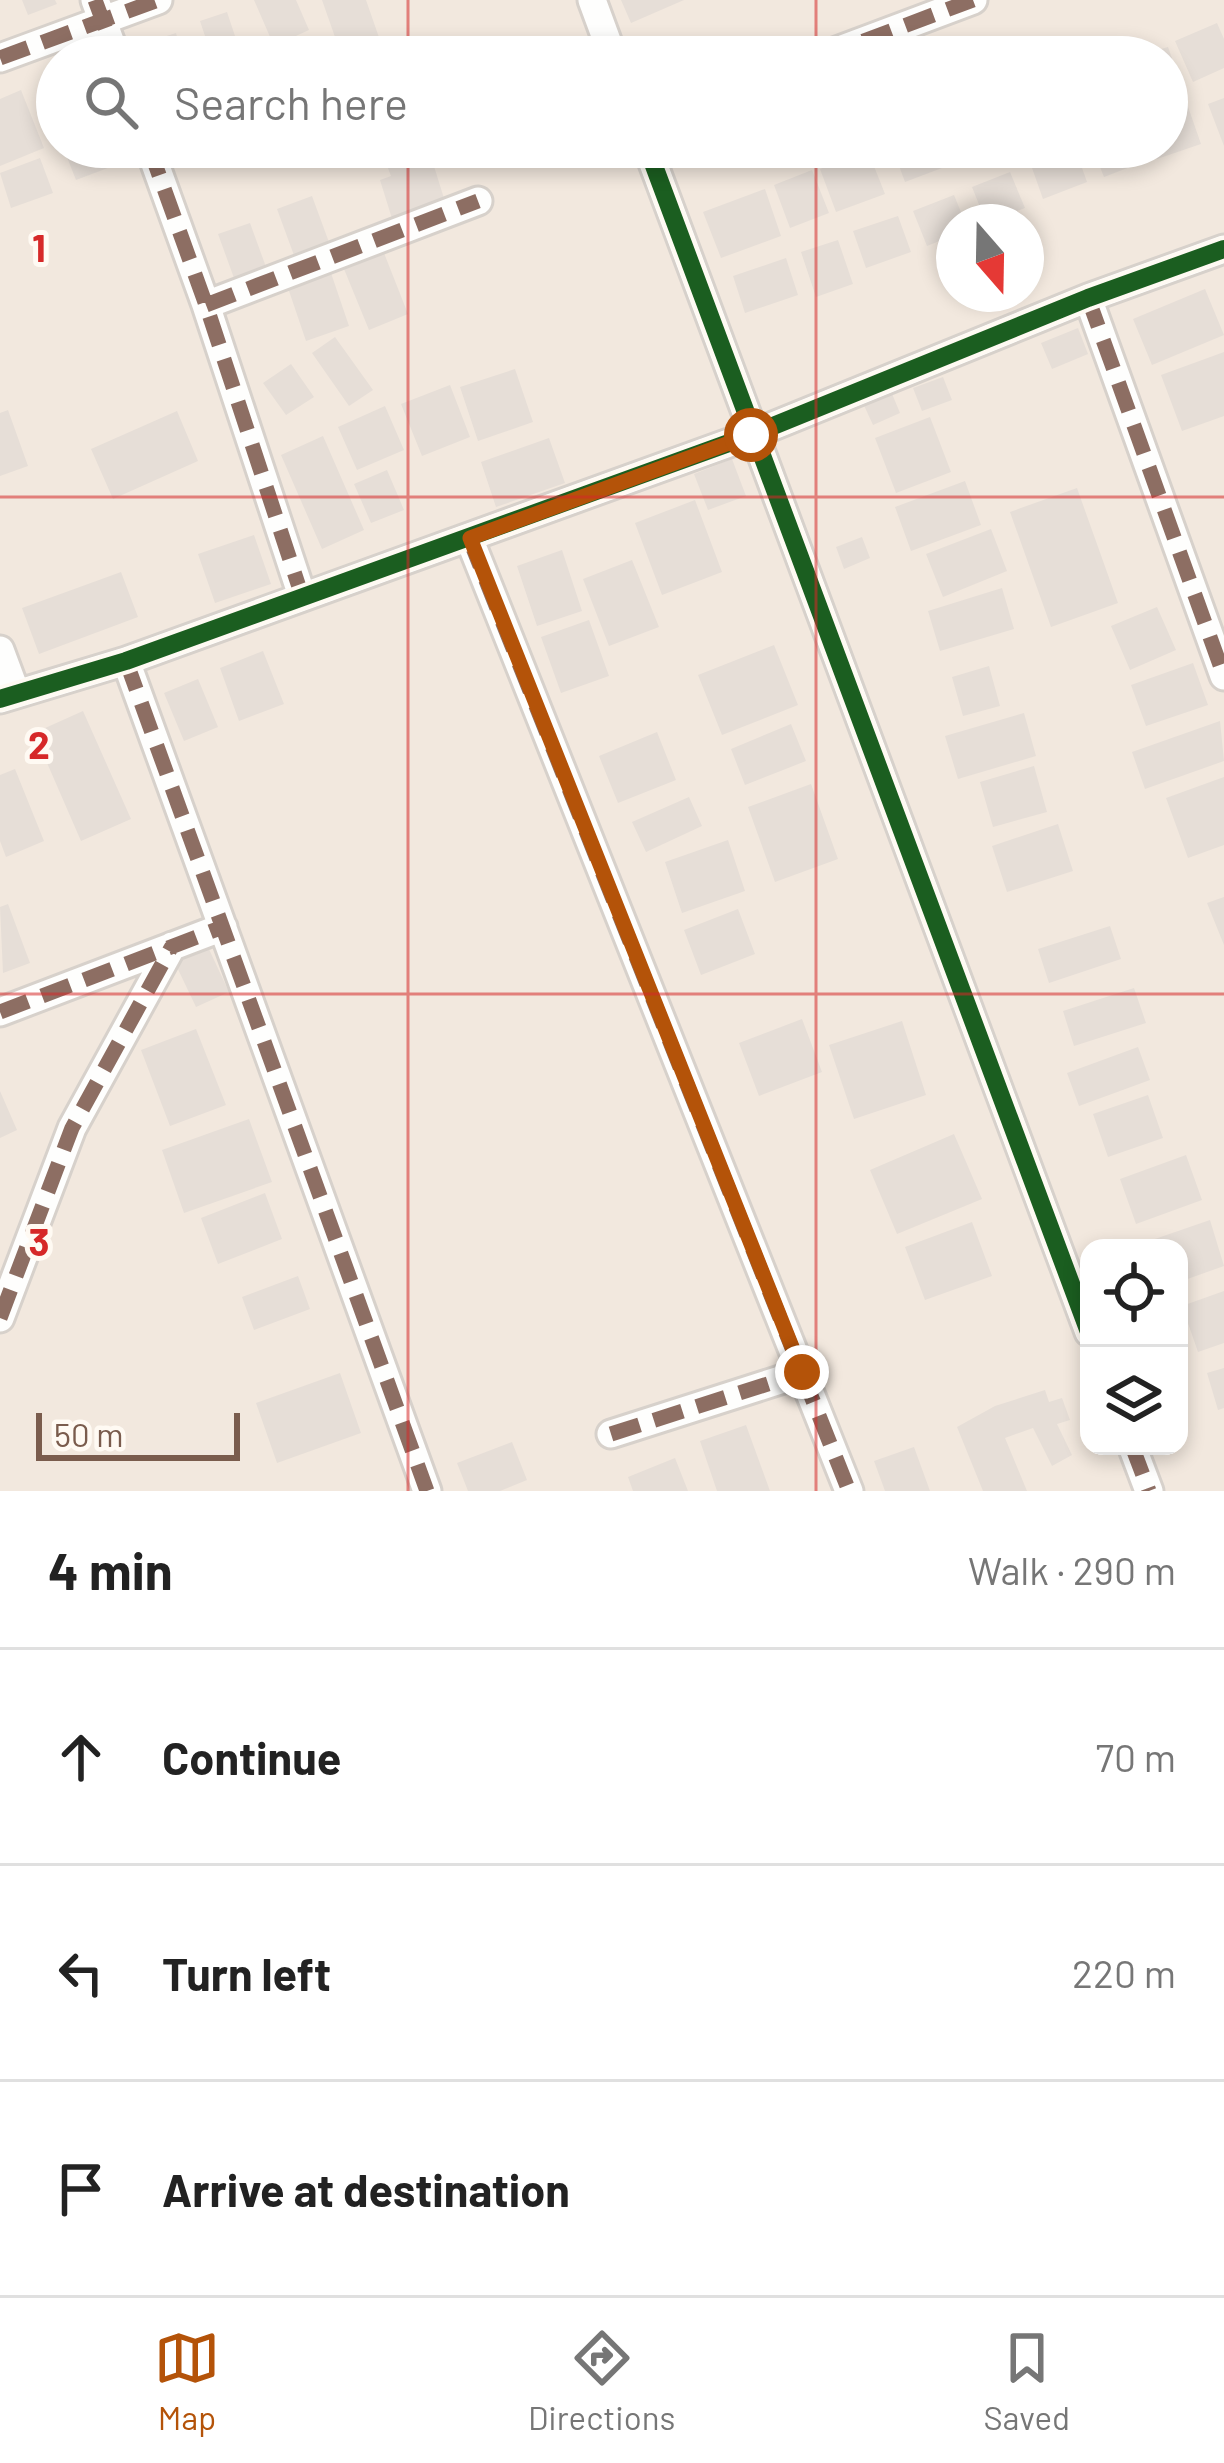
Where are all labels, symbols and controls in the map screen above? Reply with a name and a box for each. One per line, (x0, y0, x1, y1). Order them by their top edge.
search box (36, 36, 1188, 168)
icon: search (78, 69, 144, 135)
text: Search here (174, 75, 408, 129)
north arrow (936, 204, 1044, 312)
text: 1 (32, 223, 46, 270)
route start (724, 408, 778, 462)
text: 2 (28, 720, 50, 767)
text: 3 (28, 1217, 50, 1264)
map controls (1080, 1239, 1188, 1455)
button: locate (1080, 1239, 1188, 1347)
route end (775, 1345, 829, 1399)
button: layers (1080, 1347, 1188, 1455)
scale bar (36, 1407, 240, 1460)
text: 50 m (54, 1414, 124, 1454)
text: 4 min (48, 1539, 173, 1600)
text: Walk · 290 m (968, 1546, 1176, 1593)
icon: ahead (48, 1724, 114, 1790)
text: Continue (162, 1730, 341, 1784)
text: 70 m (1095, 1733, 1176, 1780)
icon: left (48, 1940, 114, 2006)
text: Turn left (162, 1946, 331, 2000)
text: 220 m (1072, 1949, 1176, 1996)
icon: arrive (48, 2156, 114, 2222)
text: Arrive at destination (162, 2162, 570, 2216)
tab: Map (154, 2325, 220, 2437)
tab: Directions (528, 2325, 675, 2437)
tab: Saved (983, 2325, 1070, 2437)

